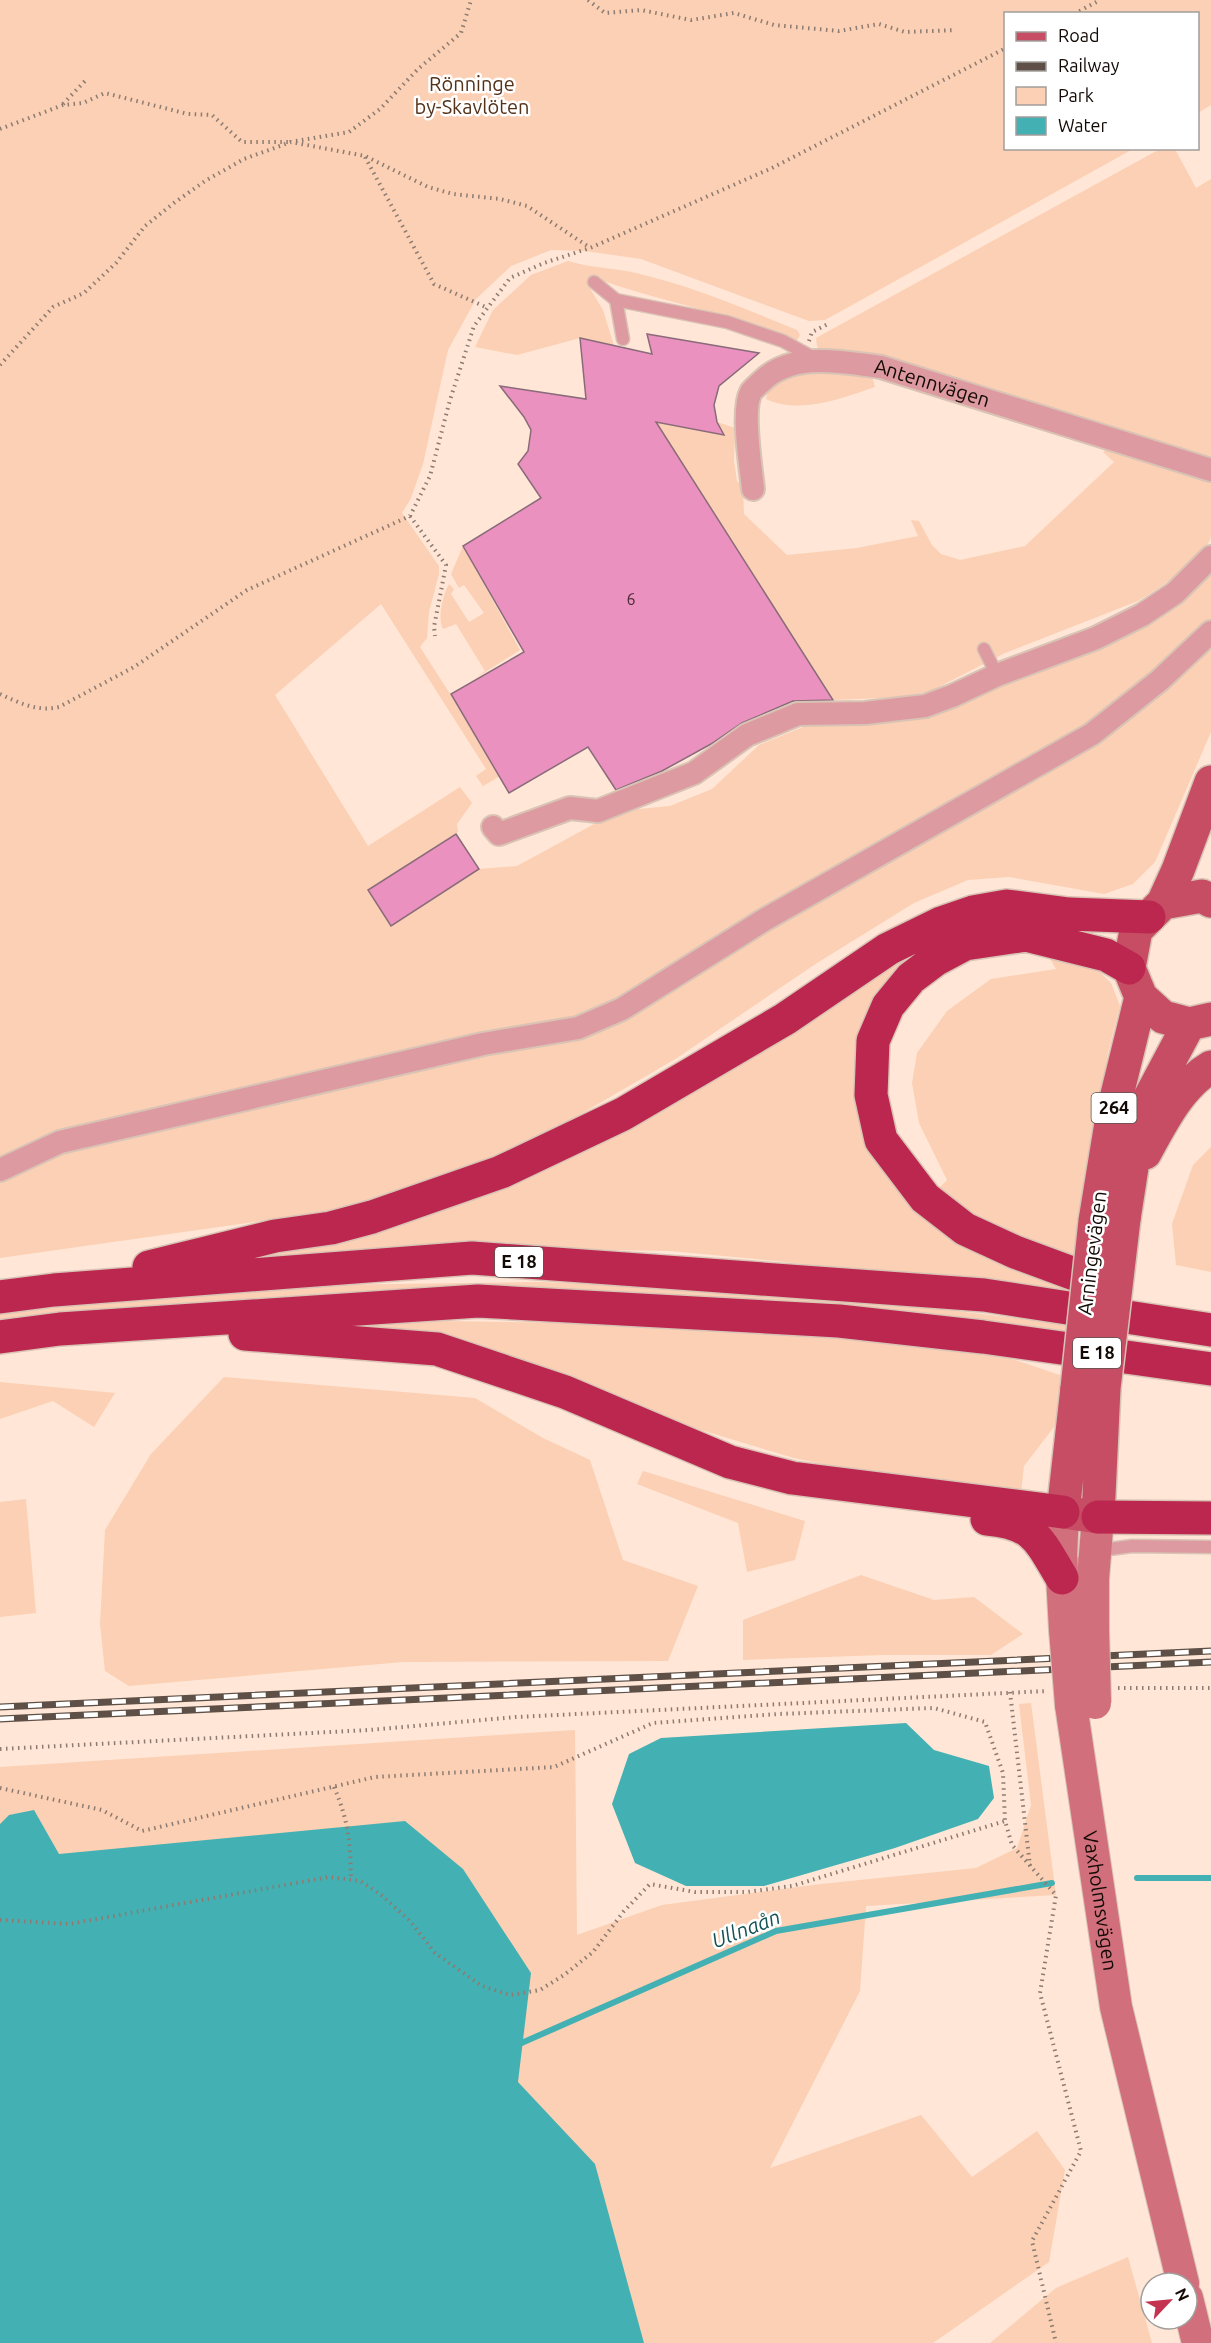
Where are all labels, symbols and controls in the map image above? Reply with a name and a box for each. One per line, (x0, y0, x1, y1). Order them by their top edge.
legend (1004, 12, 1199, 150)
text: Road (1058, 25, 1100, 45)
text: Railway (1058, 55, 1120, 75)
park label: Rönninge by-Skavlöten (415, 72, 529, 118)
text: Park (1058, 85, 1094, 105)
text: Water (1058, 115, 1108, 135)
street label: Antennvägen (873, 354, 993, 411)
house number: 6 (626, 590, 636, 608)
road number: 264 (1092, 1093, 1136, 1123)
street label: Arningevägen (1072, 1190, 1111, 1316)
road number: E 18 (495, 1247, 543, 1277)
road number: E 18 (1073, 1338, 1121, 1368)
street label: Vaxholmsvägen (1079, 1829, 1122, 1972)
water label: Ullnaån (708, 1904, 783, 1952)
north arrow (1139, 2271, 1199, 2331)
text: N (1172, 2285, 1193, 2304)

